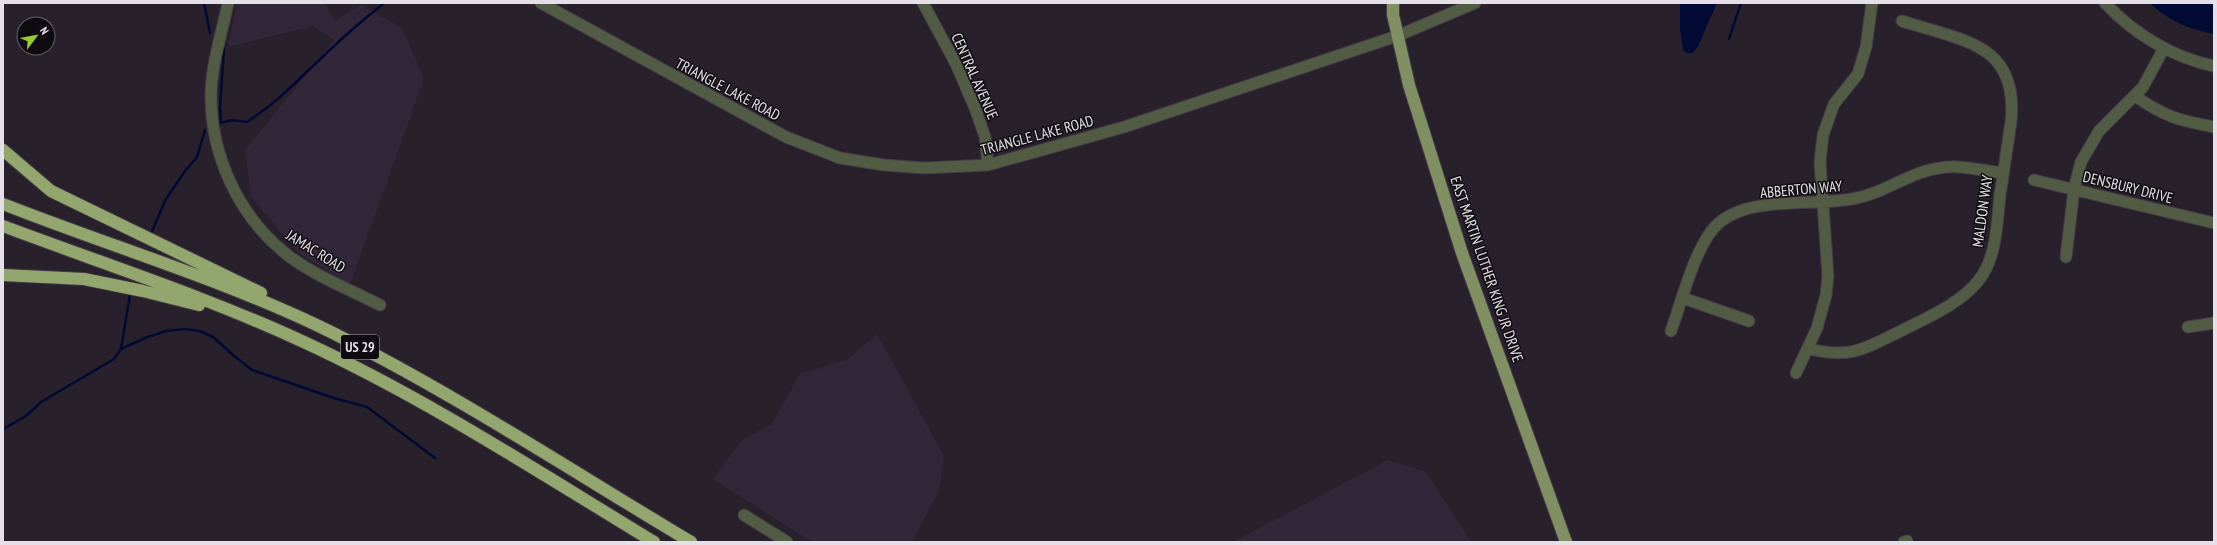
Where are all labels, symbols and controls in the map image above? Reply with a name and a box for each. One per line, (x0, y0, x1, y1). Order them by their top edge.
north arrow (16, 16, 56, 56)
text: N (37, 24, 52, 37)
street label: CENTRAL AVENUE (947, 30, 1003, 122)
street label: TRIANGLE LAKE ROAD (672, 53, 784, 125)
street label: TRIANGLE LAKE ROAD (979, 111, 1096, 159)
street label: DENSBURY DRIVE (2081, 167, 2175, 207)
street label: MALDON WAY (1968, 173, 1996, 248)
street label: EAST MARTIN LUTHER KING JR DRIVE (1446, 174, 1528, 364)
street label: ABBERTON WAY (1759, 176, 1843, 202)
street label: JAMAC ROAD (282, 225, 349, 277)
road number: US 29 (341, 335, 379, 359)

